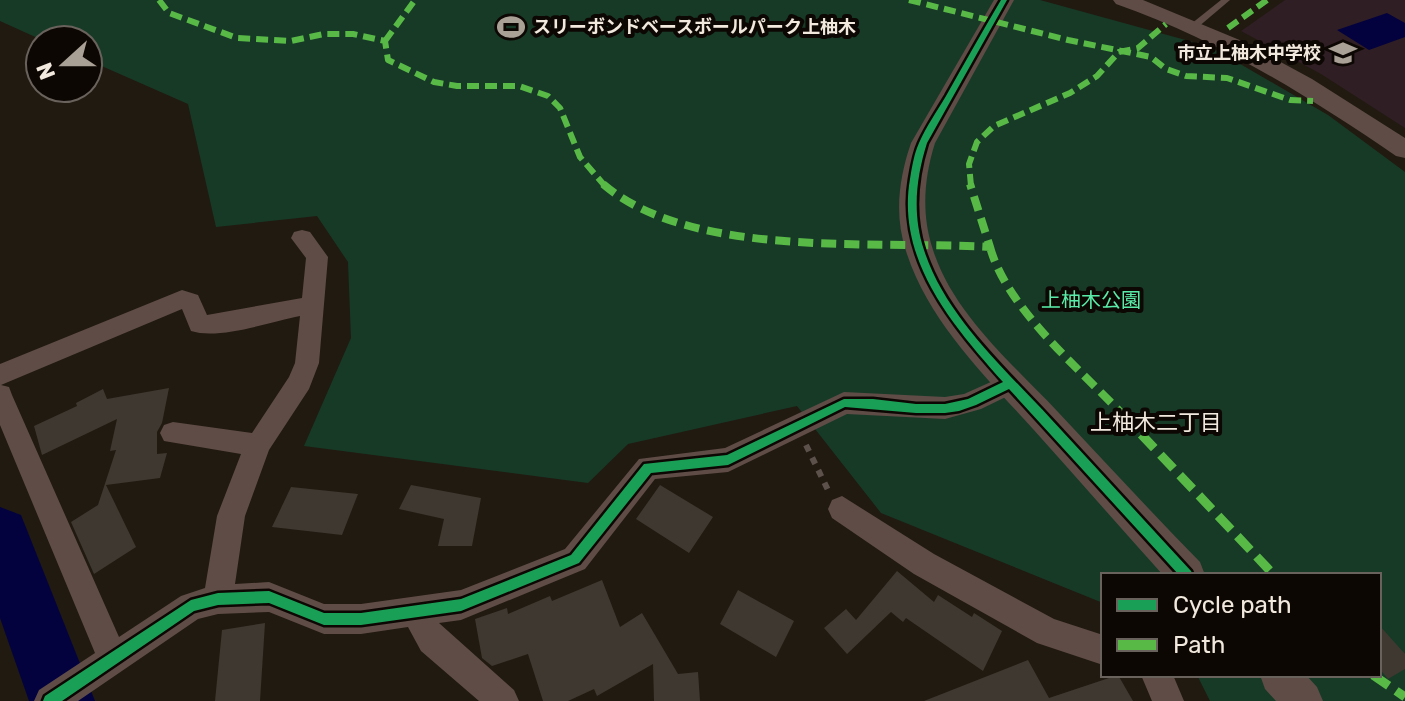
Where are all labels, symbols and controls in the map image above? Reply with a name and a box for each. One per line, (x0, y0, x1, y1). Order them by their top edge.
sports icon: スリーボンドベースボールパーク上柚木 (496, 12, 526, 42)
place label: スリーボンドベースボールパーク上柚木 (533, 16, 856, 38)
north arrow (24, 24, 104, 104)
school or university icon: 市立上柚木中学校 (1328, 38, 1358, 68)
place label: 市立上柚木中学校 (1177, 42, 1321, 64)
text: N (30, 59, 61, 83)
park label: 上柚木公園 (1041, 288, 1141, 312)
district label: 上柚木二丁目 (1090, 409, 1222, 436)
legend (1101, 573, 1381, 677)
text: Cycle path (1173, 591, 1292, 619)
text: Path (1173, 631, 1225, 659)

